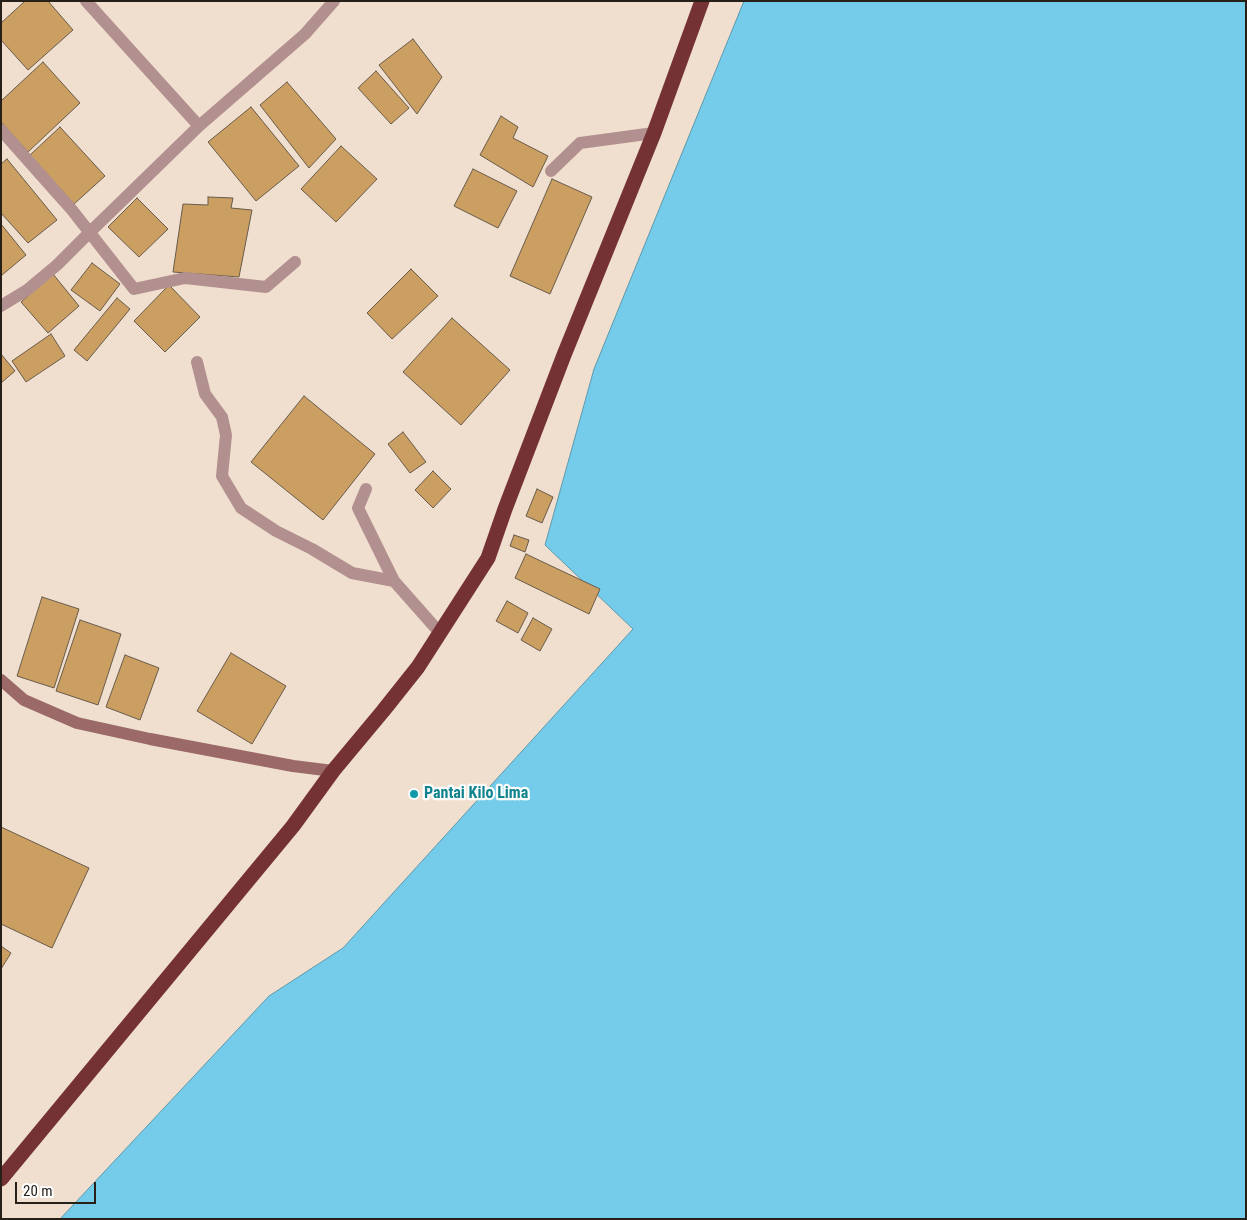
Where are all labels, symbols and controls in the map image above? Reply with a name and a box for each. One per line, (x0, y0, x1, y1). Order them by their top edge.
place label: Pantai Kilo Lima (424, 784, 528, 804)
marker: Pantai Kilo Lima (408, 788, 420, 800)
scale bar (18, 1172, 99, 1204)
text: 20 m (23, 1182, 53, 1200)

